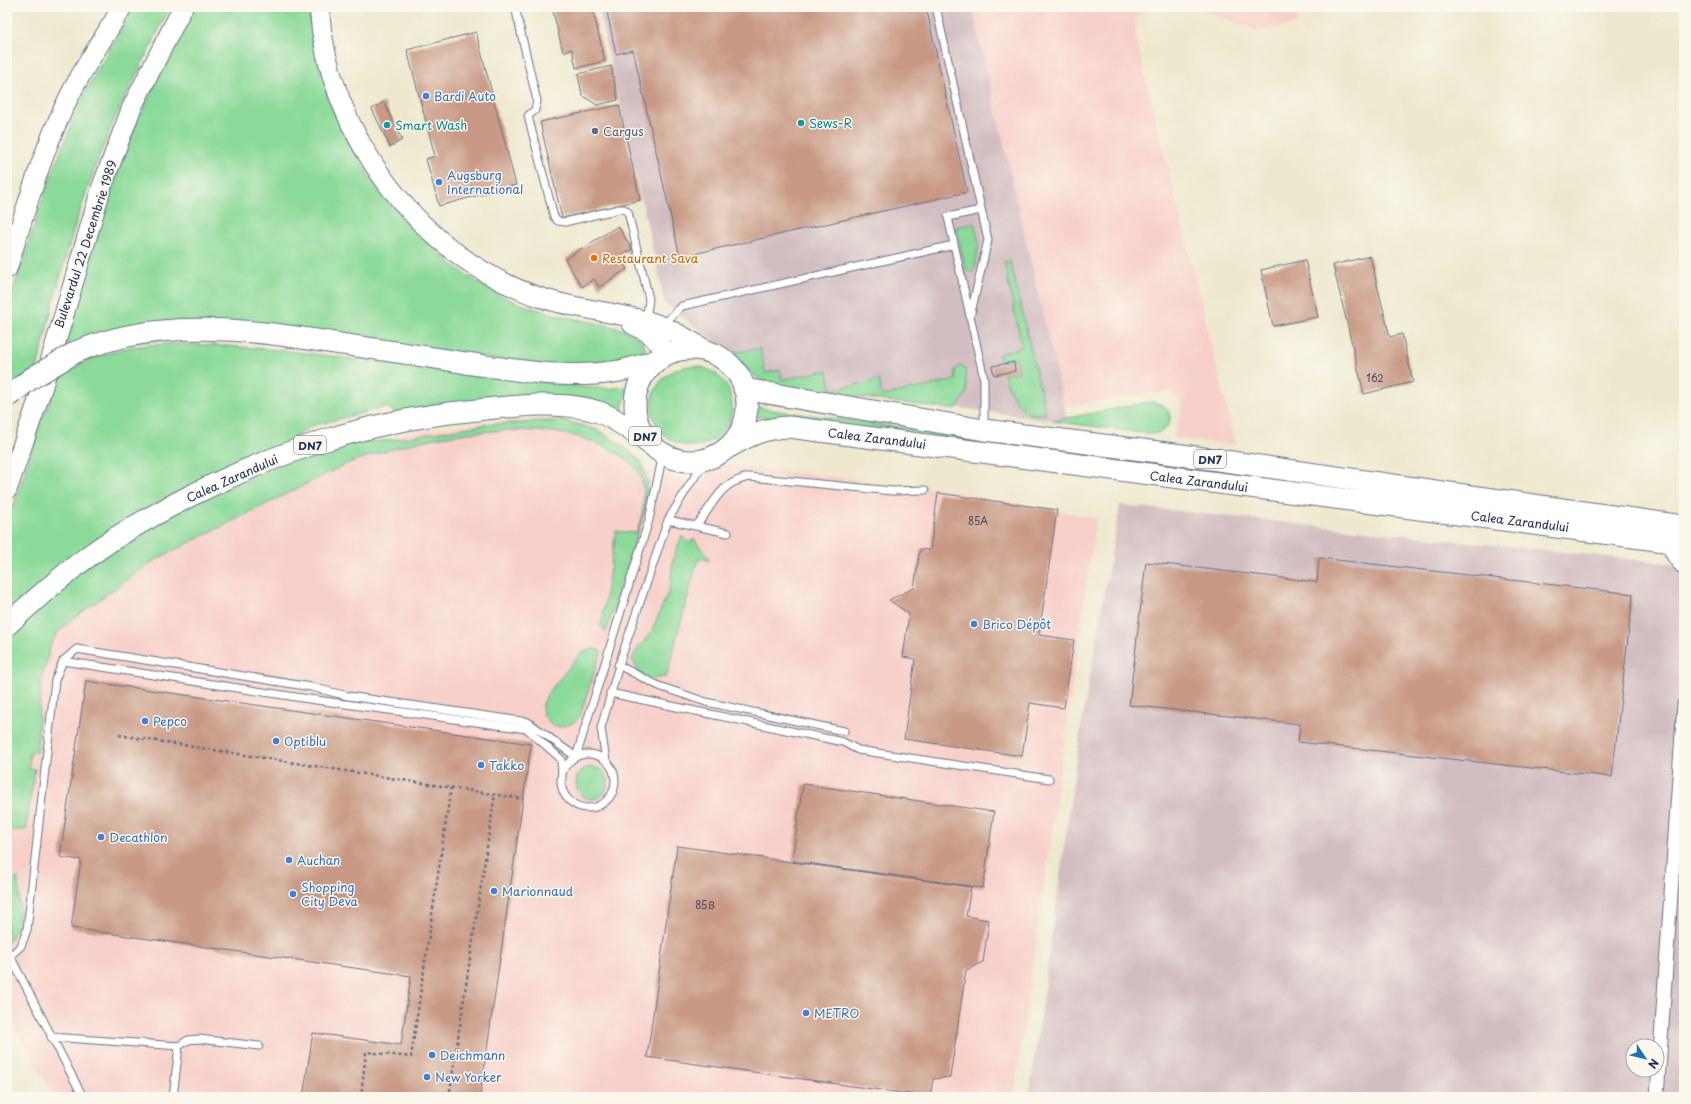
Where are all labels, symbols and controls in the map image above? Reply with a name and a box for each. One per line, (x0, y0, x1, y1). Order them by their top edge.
place label: Bardi Auto (434, 87, 496, 105)
marker: Bardi Auto (421, 91, 431, 101)
place label: Sews-R (809, 114, 853, 132)
place label: Smart Wash (395, 116, 467, 134)
marker: Sews-R (796, 118, 806, 128)
marker: Smart Wash (382, 120, 392, 130)
place label: Cargus (603, 122, 644, 140)
marker: Cargus (590, 126, 600, 136)
street label: Bulevardul 22 Decembrie 1989 (49, 158, 121, 330)
place label: Augsburg International (447, 166, 523, 198)
marker: Augsburg International (434, 177, 444, 187)
place label: Restaurant Sava (602, 249, 699, 267)
marker: Restaurant Sava (589, 253, 599, 263)
house number: 162 (1366, 370, 1384, 385)
street label: Calea Zarandului (827, 423, 927, 453)
road number: DN7 (629, 427, 661, 445)
road number: DN7 (294, 436, 326, 454)
street label: Calea Zarandului (183, 450, 281, 506)
road number: DN7 (1194, 450, 1226, 468)
street label: Calea Zarandului (1149, 466, 1249, 496)
street label: Calea Zarandului (1470, 506, 1570, 536)
house number: 85A (968, 513, 988, 528)
place label: Brico Dépôt (982, 615, 1051, 633)
marker: Brico Dépôt (969, 619, 979, 629)
place label: Pepco (153, 712, 187, 730)
marker: Pepco (140, 716, 150, 726)
place label: Optiblu (284, 732, 326, 750)
marker: Optiblu (271, 736, 281, 746)
place label: Takko (489, 756, 525, 774)
marker: Takko (476, 760, 486, 770)
place label: Decathlon (109, 828, 167, 846)
marker: Decathlon (96, 832, 106, 842)
place label: Auchan (297, 851, 340, 869)
marker: Auchan (284, 855, 294, 865)
place label: Shopping City Deva (301, 878, 359, 910)
place label: Marionnaud (502, 882, 574, 900)
marker: Marionnaud (489, 886, 499, 896)
marker: Shopping City Deva (288, 889, 298, 899)
house number: 85B (695, 897, 715, 912)
place label: METRO (814, 1004, 859, 1022)
marker: METRO (801, 1008, 811, 1018)
north arrow (1625, 1038, 1665, 1078)
place label: Deichmann (440, 1046, 505, 1064)
marker: Deichmann (427, 1050, 437, 1060)
text: N (1644, 1056, 1663, 1073)
place label: New Yorker (435, 1068, 502, 1086)
marker: New Yorker (422, 1072, 432, 1082)

